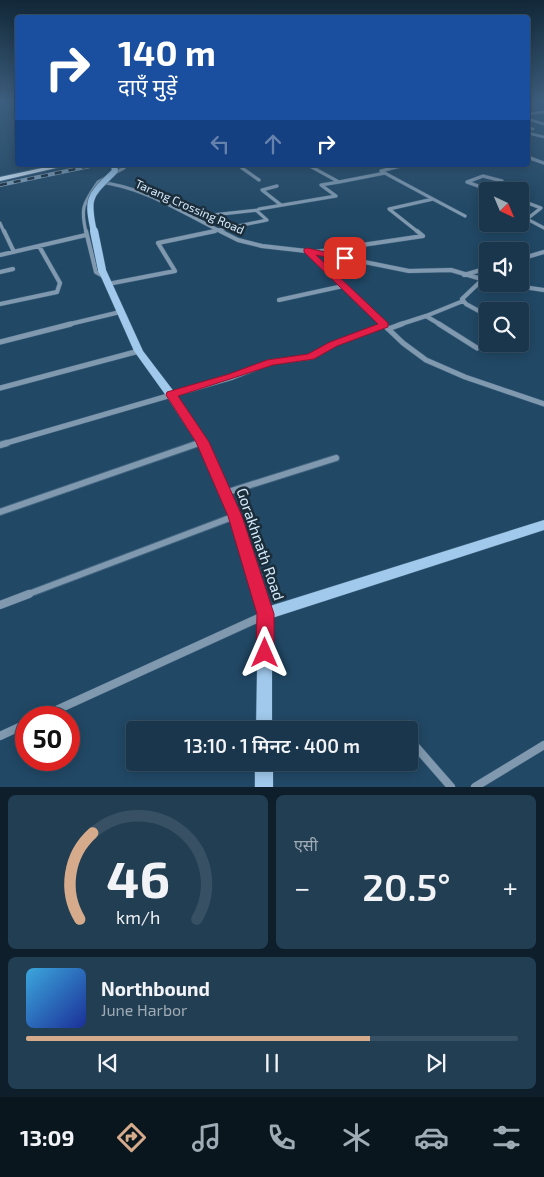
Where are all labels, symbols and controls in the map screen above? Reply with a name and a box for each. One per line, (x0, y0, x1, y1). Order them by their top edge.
text: 140 m (118, 31, 216, 73)
icon: right (35, 35, 100, 100)
text: दाएँ मुड़ें (118, 73, 177, 99)
icon: left (206, 130, 234, 158)
icon: ahead (259, 130, 287, 158)
icon: right (312, 130, 340, 158)
street label: Tarang Crossing Road (133, 176, 247, 236)
north arrow (479, 182, 529, 232)
map controls (479, 182, 529, 352)
pin (324, 237, 366, 279)
button: sound (479, 242, 529, 292)
icon: arrive (331, 244, 359, 272)
button: search (479, 302, 529, 352)
street label: Gorakhnath Road (233, 485, 289, 603)
position arrow (238, 626, 290, 678)
speed limit sign: 50 (15, 706, 80, 771)
text: 13:10 · 1 मिनट · 400 m (184, 734, 360, 757)
text: एसी (294, 835, 318, 854)
text: 46 (106, 846, 170, 908)
text: 20.5° (362, 863, 451, 909)
text: − (294, 870, 310, 904)
text: + (503, 870, 518, 904)
text: km/h (116, 906, 160, 928)
text: Northbound (101, 977, 210, 1000)
text: June Harbor (101, 1000, 188, 1019)
icon: previous (94, 1049, 122, 1077)
icon: pause (258, 1049, 286, 1077)
icon: next (422, 1049, 450, 1077)
icon: directions (114, 1120, 149, 1155)
icon: music (189, 1120, 224, 1155)
icon: phone (264, 1120, 299, 1155)
icon: climate (339, 1120, 374, 1155)
icon: car (414, 1120, 449, 1155)
icon: filters (489, 1120, 524, 1155)
text: 13:09 (20, 1124, 74, 1150)

